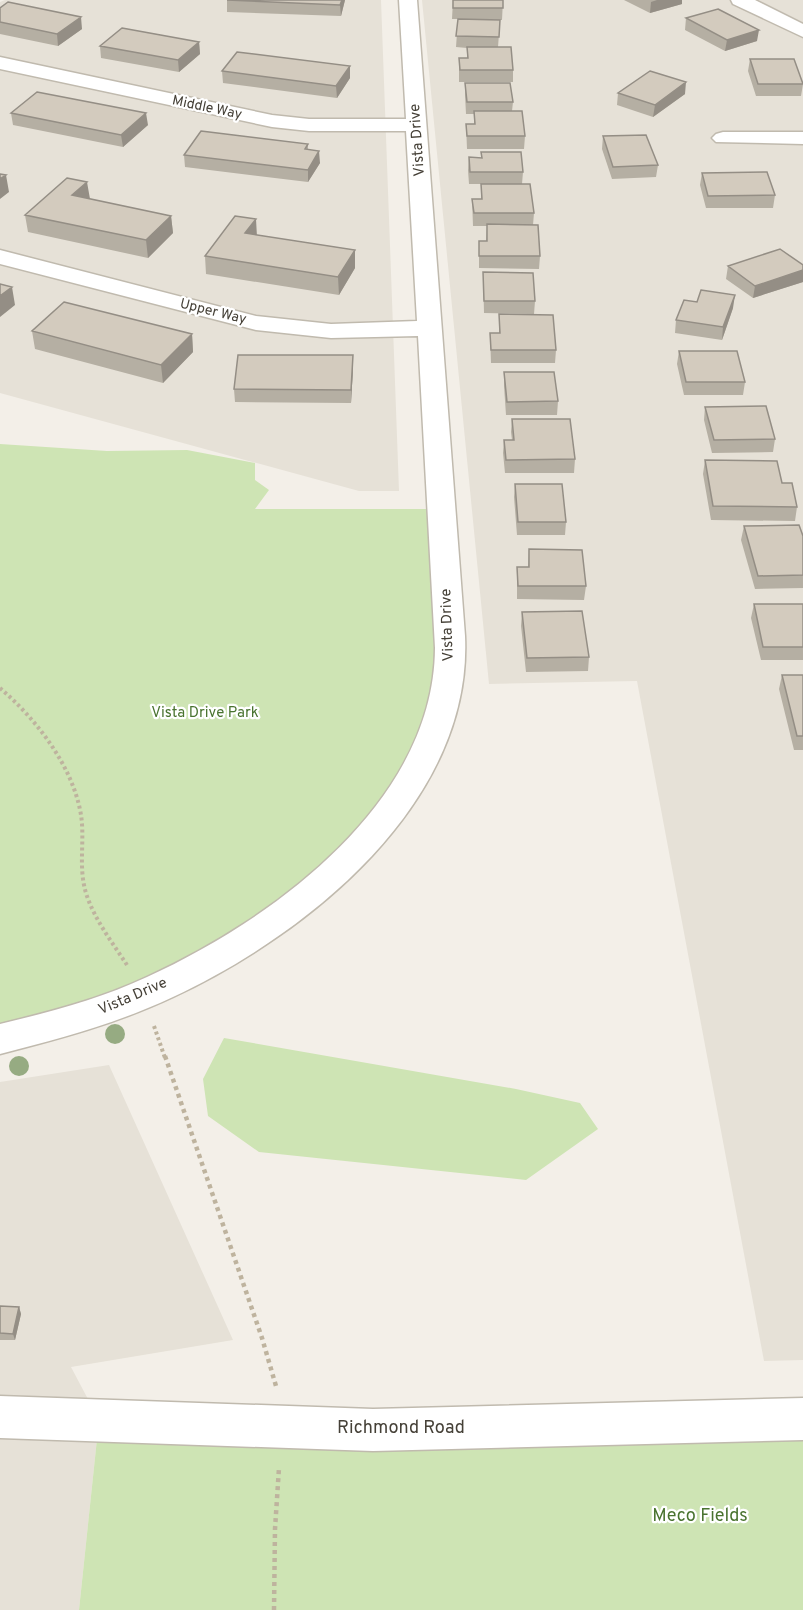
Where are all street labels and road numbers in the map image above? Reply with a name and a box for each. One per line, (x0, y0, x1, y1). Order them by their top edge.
street label: Middle Way (171, 92, 243, 124)
street label: Vista Drive (406, 103, 430, 177)
street label: Upper Way (178, 296, 248, 328)
street label: Vista Drive (437, 588, 459, 662)
street label: Vista Drive (96, 974, 170, 1020)
street label: Richmond Road (337, 1417, 465, 1440)

